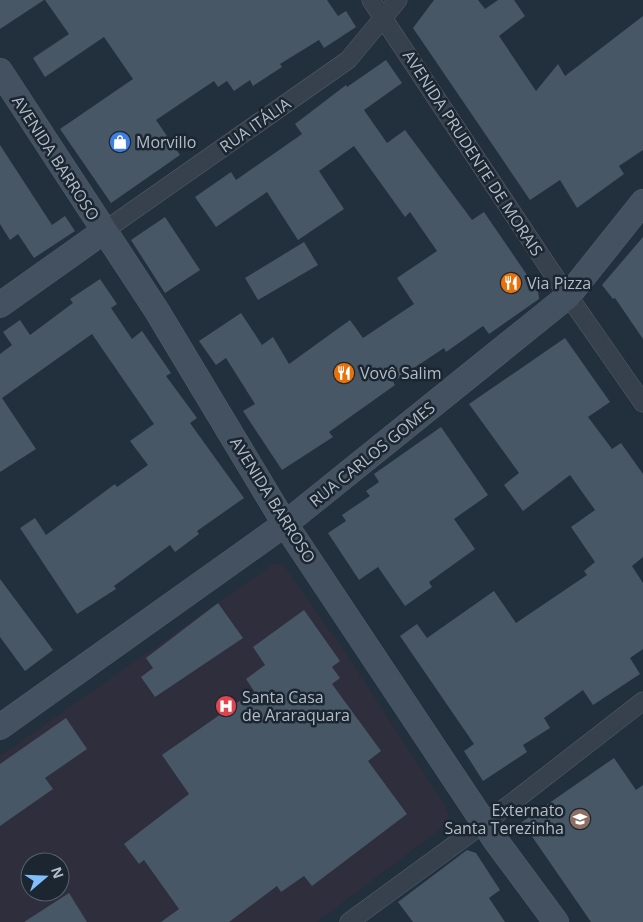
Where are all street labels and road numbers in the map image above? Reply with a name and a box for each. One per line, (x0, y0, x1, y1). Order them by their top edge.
street label: AVENIDA PRUDENTE DE MORAIS (398, 46, 548, 260)
street label: AVENIDA BARROSO (7, 91, 105, 225)
street label: RUA ITÁLIA (215, 92, 296, 158)
street label: RUA CARLOS GOMES (305, 396, 440, 512)
street label: AVENIDA BARROSO (225, 433, 321, 567)

